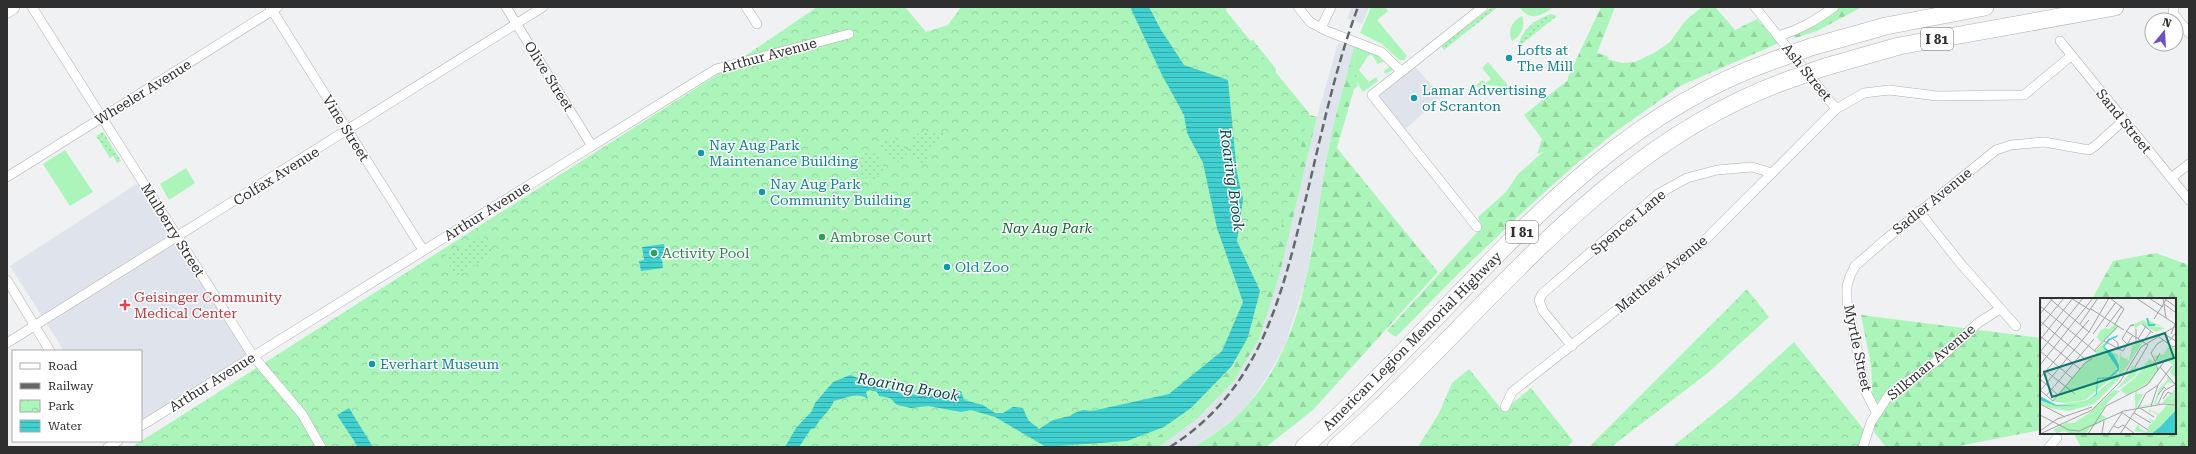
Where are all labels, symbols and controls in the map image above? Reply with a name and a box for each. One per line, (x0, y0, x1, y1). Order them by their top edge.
north arrow (2144, 12, 2184, 52)
text: N (2161, 15, 2173, 31)
road number: I 81 (1921, 28, 1953, 50)
street label: Arthur Avenue (720, 34, 819, 75)
street label: Olive Street (521, 38, 577, 114)
street label: Ash Street (1779, 40, 1835, 104)
place label: Lofts at The Mill (1517, 42, 1574, 74)
marker: Lofts at The Mill (1504, 53, 1514, 63)
street label: Wheeler Avenue (92, 56, 194, 128)
place label: Lamar Advertising of Scranton (1422, 82, 1546, 114)
street label: Sand Street (2093, 86, 2155, 156)
street label: Vine Street (319, 92, 373, 164)
marker: Lamar Advertising of Scranton (1409, 93, 1419, 103)
water label: Roaring Brook (1216, 127, 1248, 233)
place label: Nay Aug Park Maintenance Building (709, 137, 858, 169)
street label: Colfax Avenue (230, 143, 322, 209)
marker: Nay Aug Park Maintenance Building (696, 148, 706, 158)
street label: Sadler Avenue (1889, 164, 1975, 238)
place label: Nay Aug Park Community Building (770, 176, 911, 208)
street label: Arthur Avenue (441, 178, 533, 244)
street label: Mulberry Street (138, 180, 208, 280)
street label: Spencer Lane (1587, 186, 1669, 258)
marker: Nay Aug Park Community Building (757, 187, 767, 197)
park label: Nay Aug Park (1001, 220, 1092, 236)
road number: I 81 (1506, 221, 1538, 243)
place label: Ambrose Court (830, 229, 932, 245)
marker: Ambrose Court (817, 232, 827, 242)
street label: Matthew Avenue (1612, 232, 1710, 316)
place label: Activity Pool (662, 245, 750, 261)
marker: Activity Pool (649, 248, 659, 258)
street label: American Legion Memorial Highway (1319, 248, 1505, 434)
place label: Old Zoo (955, 259, 1009, 275)
marker: Old Zoo (942, 262, 952, 272)
place label: Geisinger Community Medical Center (134, 289, 283, 321)
inset map (2040, 298, 2176, 434)
marker: Geisinger Community Medical Center (119, 299, 131, 311)
street label: Myrtle Street (1841, 303, 1875, 393)
street label: Silkman Avenue (1884, 320, 1978, 403)
street label: Arthur Avenue (166, 349, 258, 415)
legend (12, 350, 142, 442)
place label: Everhart Museum (380, 356, 499, 372)
text: Road (48, 359, 78, 373)
marker: Everhart Museum (367, 359, 377, 369)
water label: Roaring Brook (855, 369, 961, 405)
text: Railway (48, 379, 94, 393)
text: Park (48, 399, 75, 413)
text: Water (48, 419, 82, 433)

